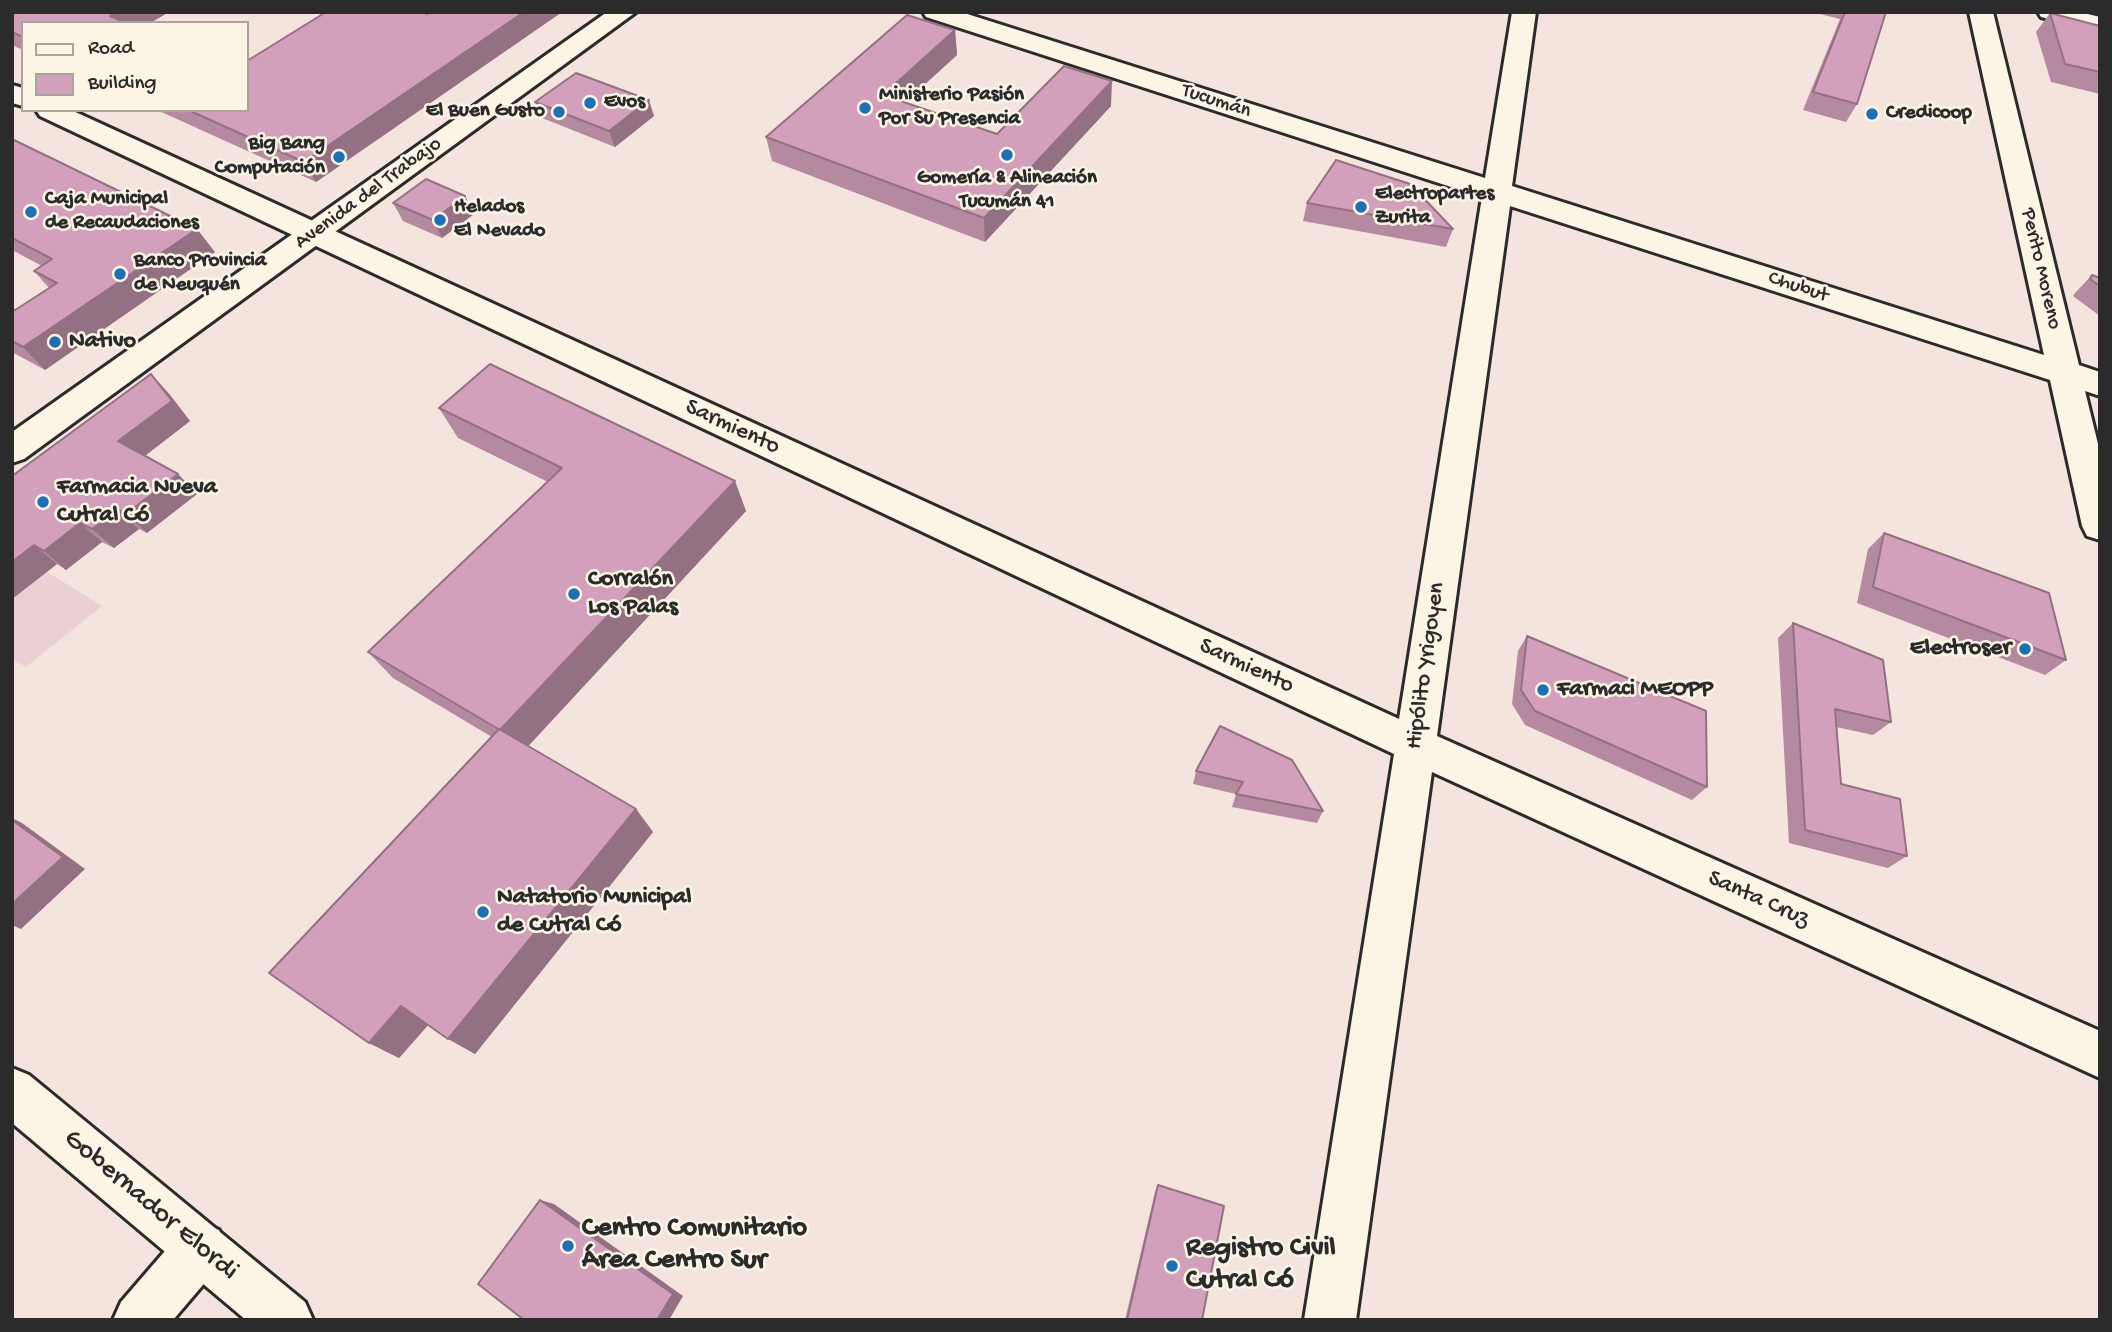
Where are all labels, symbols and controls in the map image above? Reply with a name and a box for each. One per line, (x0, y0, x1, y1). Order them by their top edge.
legend (21, 21, 248, 112)
text: Road (88, 37, 134, 62)
text: Building (88, 72, 157, 97)
street label: Tucumán (1178, 79, 1254, 125)
place label: Ministerio Pasión Por Su Presencia (879, 83, 1024, 133)
place label: Evos (604, 90, 645, 116)
marker: Evos (582, 95, 598, 111)
place label: El Buen Gusto (426, 99, 545, 125)
marker: Ministerio Pasión Por Su Presencia (857, 100, 873, 116)
place label: Credicoop (1886, 101, 1972, 127)
marker: El Buen Gusto (551, 104, 567, 120)
marker: Credicoop (1864, 106, 1880, 122)
place label: Big Bang Computación (215, 132, 325, 182)
street label: Avenida del Trabajo (291, 132, 447, 256)
marker: Gomería & Alineación Tucumán 41 (999, 147, 1015, 163)
marker: Big Bang Computación (331, 149, 347, 165)
place label: Gomería & Alineación Tucumán 41 (917, 166, 1097, 216)
place label: Electropartes Zurita (1375, 182, 1494, 232)
place label: Caja Municipal de Recaudaciones (45, 187, 199, 237)
place label: Helados El Nevado (454, 195, 545, 245)
marker: Electropartes Zurita (1353, 199, 1369, 215)
marker: Caja Municipal de Recaudaciones (23, 204, 39, 220)
street label: Perito Moreno (2014, 206, 2066, 332)
marker: Helados El Nevado (432, 212, 448, 228)
place label: Banco Provincia de Neuquén (134, 249, 266, 299)
marker: Banco Provincia de Neuquén (112, 266, 128, 282)
street label: Chubut (1765, 266, 1831, 310)
place label: Nativo (69, 328, 136, 356)
marker: Nativo (47, 334, 63, 350)
street label: Sarmiento (680, 394, 784, 462)
place label: Farmacia Nueva Cutral Có (57, 474, 217, 530)
marker: Farmacia Nueva Cutral Có (35, 494, 51, 510)
place label: Corralón Los Palas (588, 566, 678, 622)
street label: Hipólito Yrigoyen (1401, 581, 1453, 751)
marker: Corralón Los Palas (566, 586, 582, 602)
street label: Sarmiento (1194, 633, 1298, 701)
place label: Electroser (1910, 635, 2011, 663)
marker: Electroser (2017, 641, 2033, 657)
place label: Farmaci MEOPP (1557, 676, 1713, 704)
marker: Farmaci MEOPP (1535, 682, 1551, 698)
street label: Santa Cruz (1703, 865, 1813, 935)
place label: Natatorio Municipal de Cutral Có (497, 884, 692, 940)
marker: Natatorio Municipal de Cutral Có (475, 904, 491, 920)
street label: Gobernador Elordi (56, 1123, 244, 1289)
place label: Centro Comunitario Área Centro Sur (582, 1213, 807, 1279)
place label: Registro Civil Cutral Có (1186, 1233, 1336, 1299)
marker: Centro Comunitario Área Centro Sur (560, 1238, 576, 1254)
marker: Registro Civil Cutral Có (1164, 1258, 1180, 1274)

